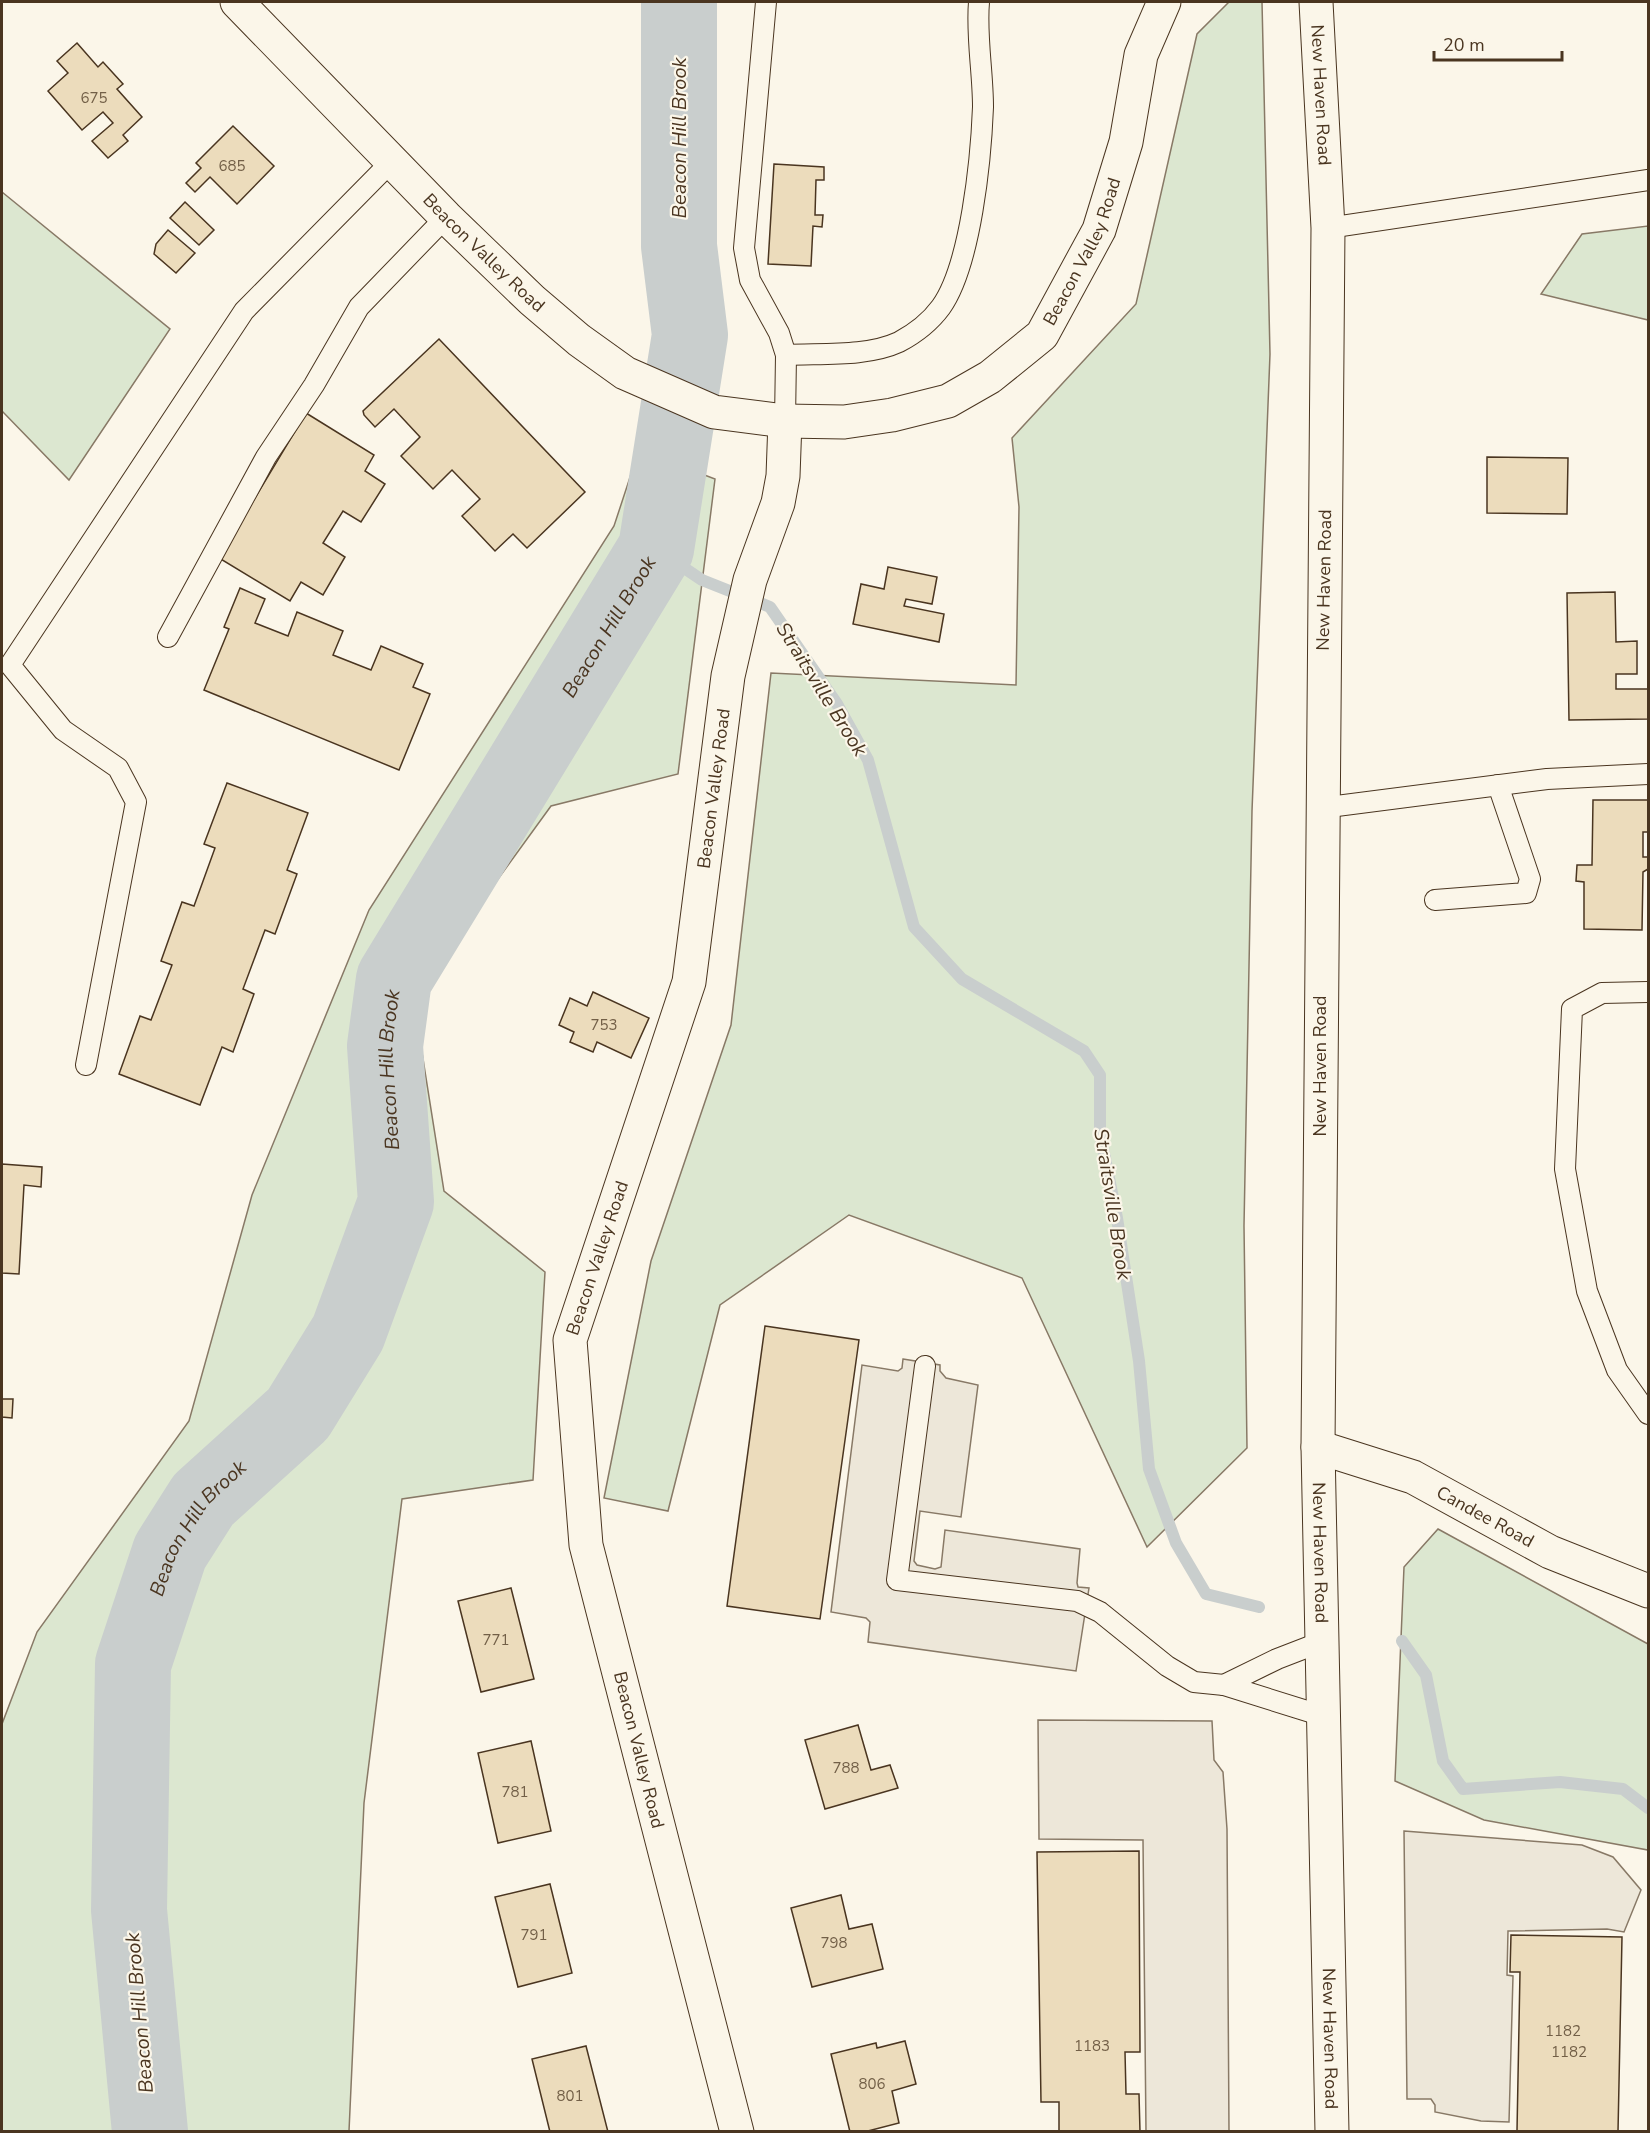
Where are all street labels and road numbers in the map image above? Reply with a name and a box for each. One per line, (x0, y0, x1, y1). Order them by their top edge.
street label: New Haven Road (1305, 24, 1337, 166)
street label: Beacon Valley Road (1037, 175, 1126, 330)
street label: Beacon Valley Road (418, 188, 550, 318)
street label: New Haven Road (1311, 509, 1337, 651)
street label: Beacon Valley Road (692, 707, 736, 870)
street label: New Haven Road (1308, 995, 1332, 1137)
street label: Beacon Valley Road (560, 1178, 634, 1338)
street label: Candee Road (1432, 1480, 1538, 1553)
street label: New Haven Road (1307, 1482, 1334, 1623)
street label: Beacon Valley Road (608, 1669, 670, 1831)
street label: New Haven Road (1317, 1968, 1344, 2109)

